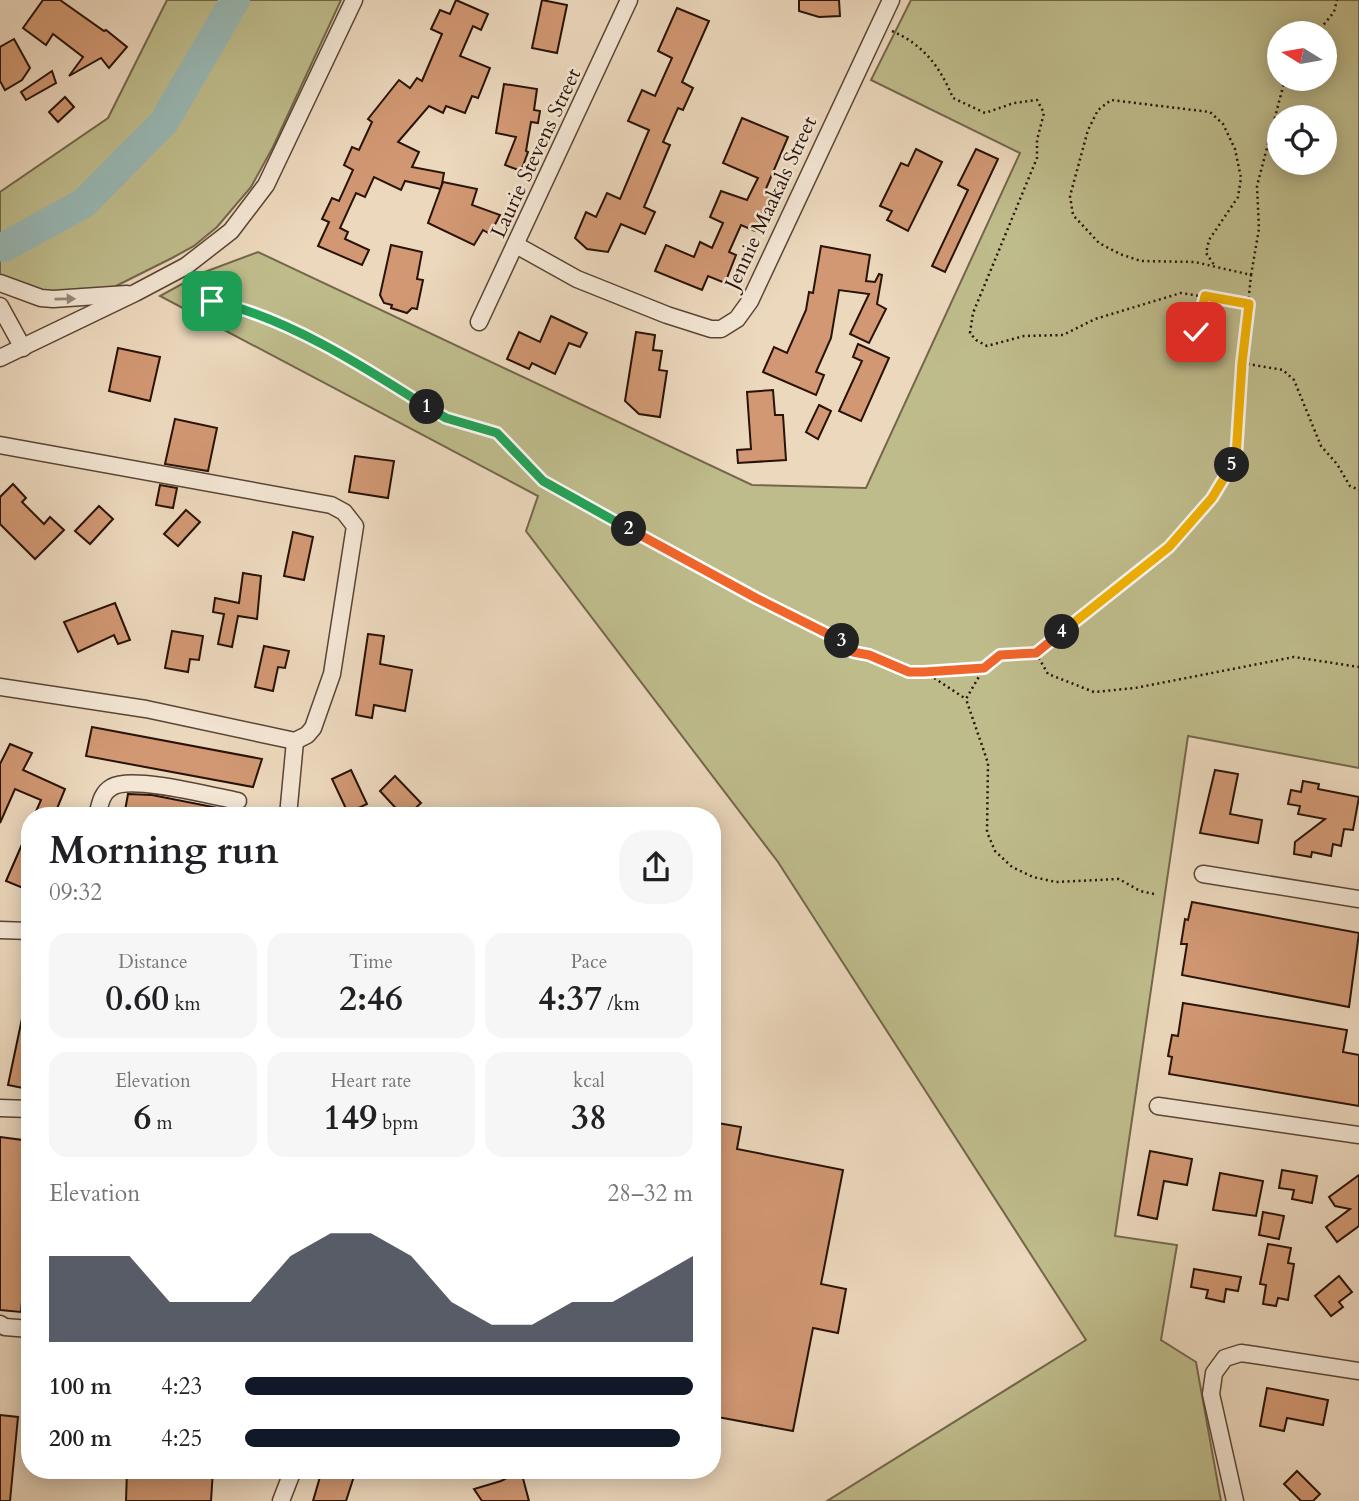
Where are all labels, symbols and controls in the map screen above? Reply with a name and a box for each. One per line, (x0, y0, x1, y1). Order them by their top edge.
north arrow (1267, 21, 1337, 91)
map controls (1267, 21, 1337, 175)
street label: Laurie Stevens Street (484, 63, 588, 243)
button: locate (1267, 105, 1337, 175)
street label: Jennie Maakals Street (717, 111, 824, 297)
pin (182, 271, 242, 331)
icon: arrive (193, 282, 231, 320)
one-way arrow (55, 293, 77, 305)
pin (1166, 302, 1226, 362)
icon: check (1177, 313, 1215, 351)
pin: 1 (410, 390, 444, 424)
text: 1 (422, 393, 431, 419)
pin: 5 (1214, 448, 1250, 482)
text: 5 (1227, 451, 1236, 477)
pin: 2 (612, 512, 646, 546)
text: 2 (624, 515, 633, 541)
pin: 4 (1044, 614, 1080, 650)
text: 4 (1057, 618, 1066, 644)
pin: 3 (824, 624, 860, 658)
text: 3 (837, 627, 846, 653)
text: Morning run (49, 825, 279, 877)
button: share (619, 830, 693, 904)
text: 09:32 (49, 877, 102, 908)
text: Distance (118, 949, 188, 975)
text: Time (349, 949, 393, 975)
text: Pace (571, 949, 607, 975)
text: 0.60 (105, 975, 169, 1023)
text: 2:46 (339, 975, 403, 1023)
text: 4:37 (538, 975, 602, 1023)
text: km (169, 991, 201, 1017)
text: /km (602, 991, 640, 1017)
text: Elevation (115, 1068, 191, 1094)
text: Heart rate (331, 1068, 411, 1094)
text: kcal (573, 1068, 605, 1094)
text: 6 (133, 1094, 151, 1142)
text: 149 (323, 1094, 377, 1142)
text: 38 (571, 1094, 607, 1142)
text: m (151, 1110, 173, 1136)
text: bpm (377, 1110, 419, 1136)
text: Elevation (49, 1178, 140, 1209)
text: 28–32 m (608, 1178, 693, 1209)
text: 100 m (49, 1371, 112, 1402)
text: 4:23 (161, 1371, 202, 1402)
text: 200 m (49, 1423, 112, 1454)
text: 4:25 (161, 1423, 202, 1454)

